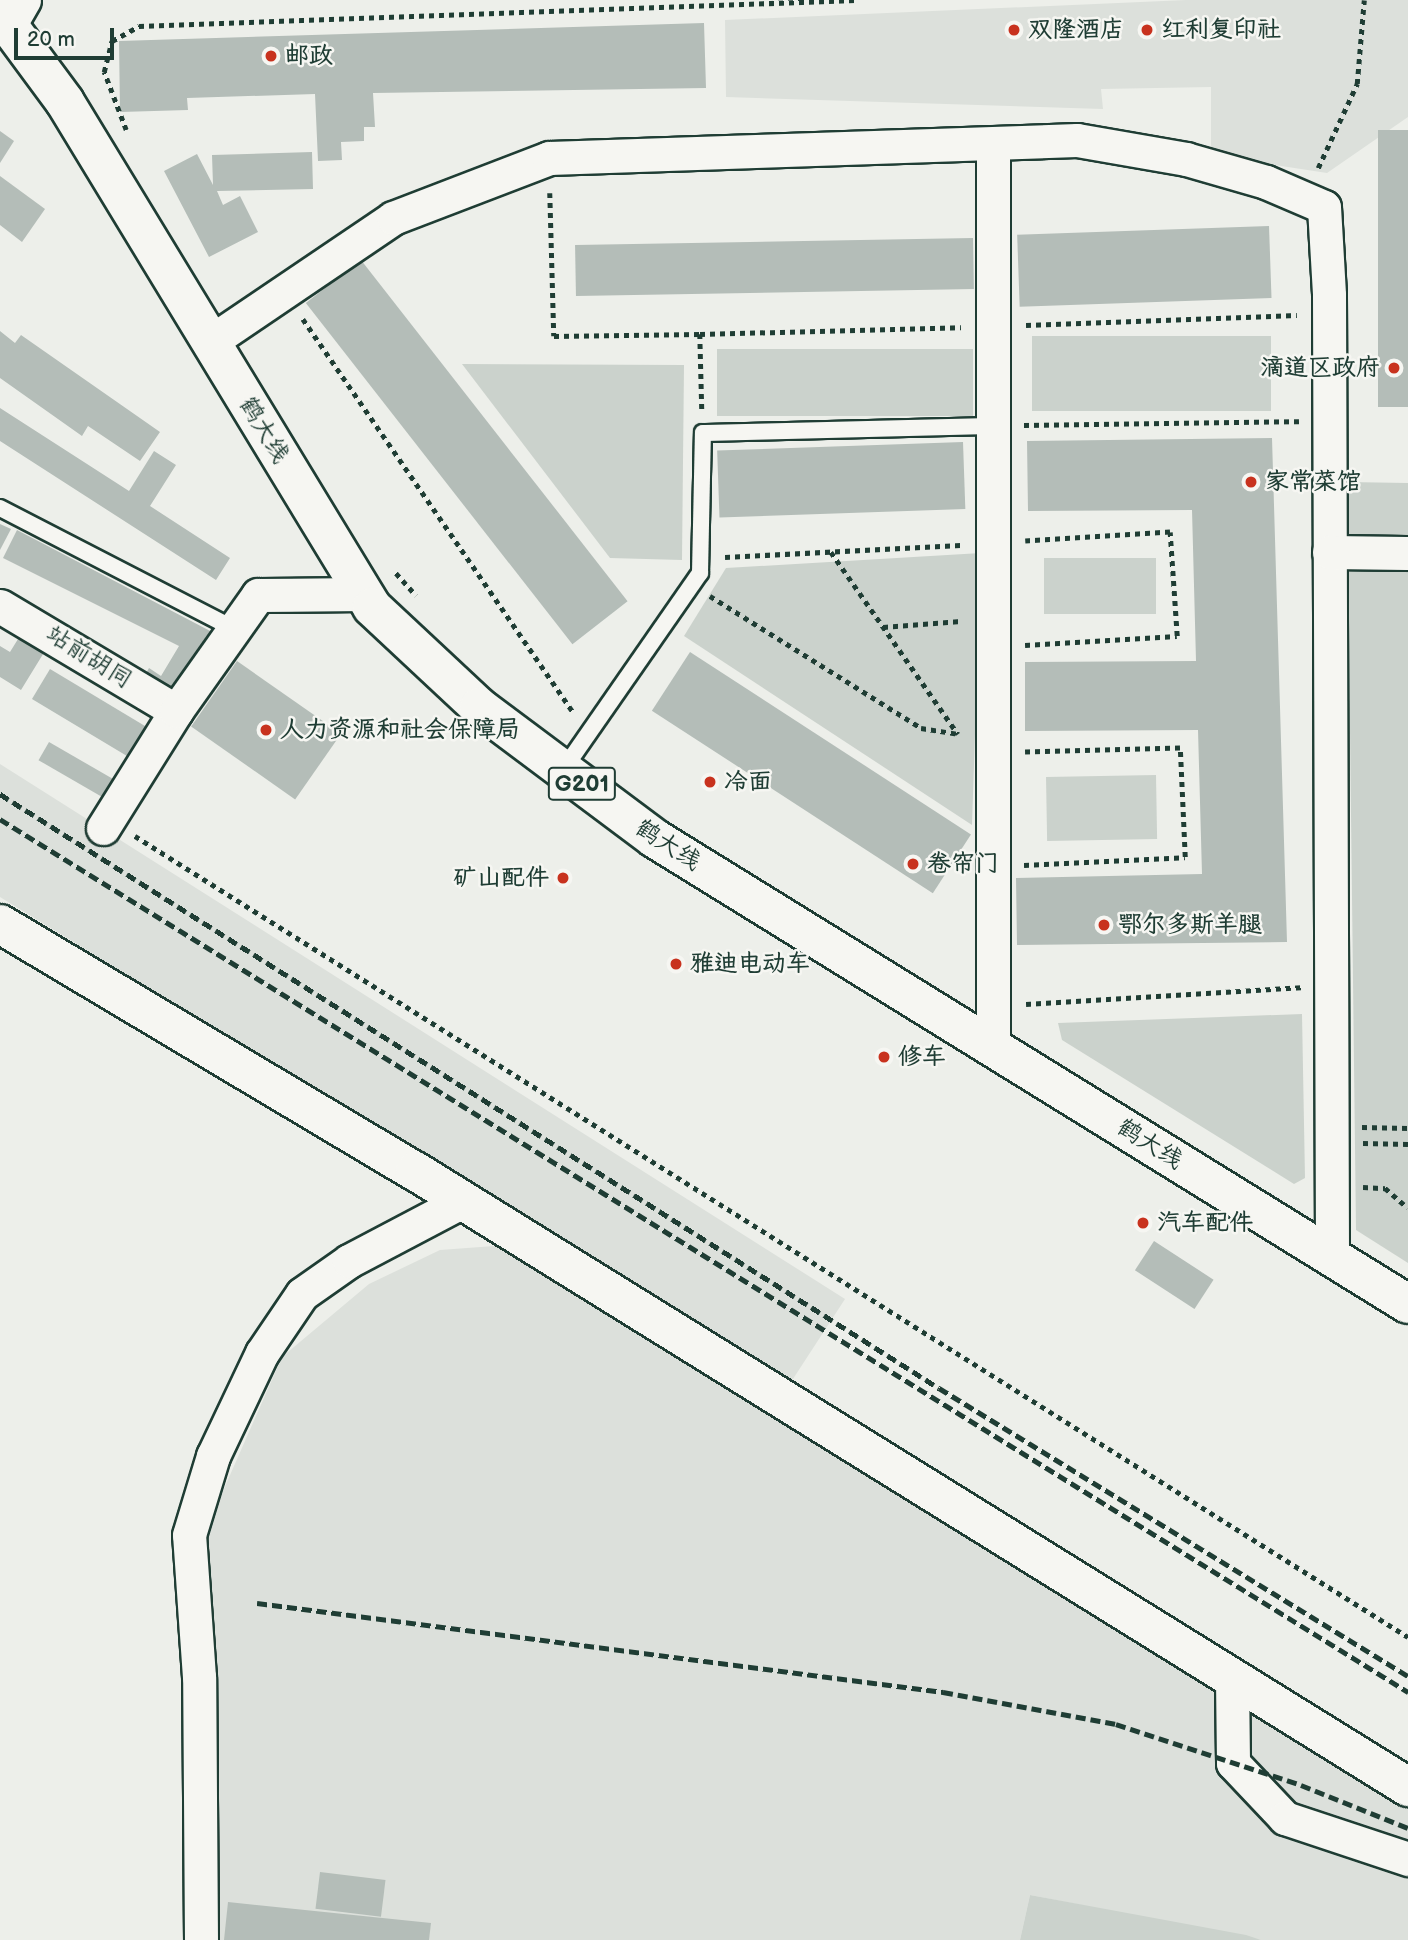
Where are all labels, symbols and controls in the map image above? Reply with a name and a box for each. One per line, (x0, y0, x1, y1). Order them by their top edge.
scale bar (18, 14, 117, 58)
place label: 双隆酒店 (1028, 16, 1124, 44)
place label: 红利复印社 (1161, 16, 1281, 44)
marker: 双隆酒店 (1006, 22, 1022, 38)
marker: 红利复印社 (1139, 22, 1155, 38)
text: 20 m (27, 27, 75, 52)
place label: 邮政 (285, 42, 333, 70)
marker: 邮政 (263, 48, 279, 64)
place label: 滴道区政府 (1260, 354, 1380, 382)
marker: 滴道区政府 (1386, 360, 1402, 376)
street label: 鹤大线 (233, 392, 295, 468)
place label: 家常菜馆 (1265, 468, 1361, 496)
marker: 家常菜馆 (1243, 474, 1259, 490)
street label: 站前胡同 (41, 619, 137, 695)
place label: 人力资源和社会保障局 (280, 716, 520, 744)
marker: 人力资源和社会保障局 (258, 722, 274, 738)
road number: G201 (547, 764, 617, 804)
place label: 冷面 (724, 768, 772, 796)
marker: 冷面 (702, 774, 718, 790)
street label: 鹤大线 (630, 813, 706, 877)
place label: 卷帘门 (927, 850, 999, 878)
marker: 卷帘门 (905, 856, 921, 872)
place label: 矿山配件 (453, 864, 549, 892)
marker: 矿山配件 (555, 870, 571, 886)
place label: 鄂尔多斯羊腿 (1118, 911, 1262, 939)
marker: 鄂尔多斯羊腿 (1096, 917, 1112, 933)
place label: 雅迪电动车 (690, 950, 810, 978)
marker: 雅迪电动车 (668, 956, 684, 972)
place label: 修车 (898, 1043, 946, 1071)
marker: 修车 (876, 1049, 892, 1065)
street label: 鹤大线 (1112, 1113, 1188, 1175)
place label: 汽车配件 (1157, 1209, 1253, 1237)
marker: 汽车配件 (1135, 1215, 1151, 1231)

